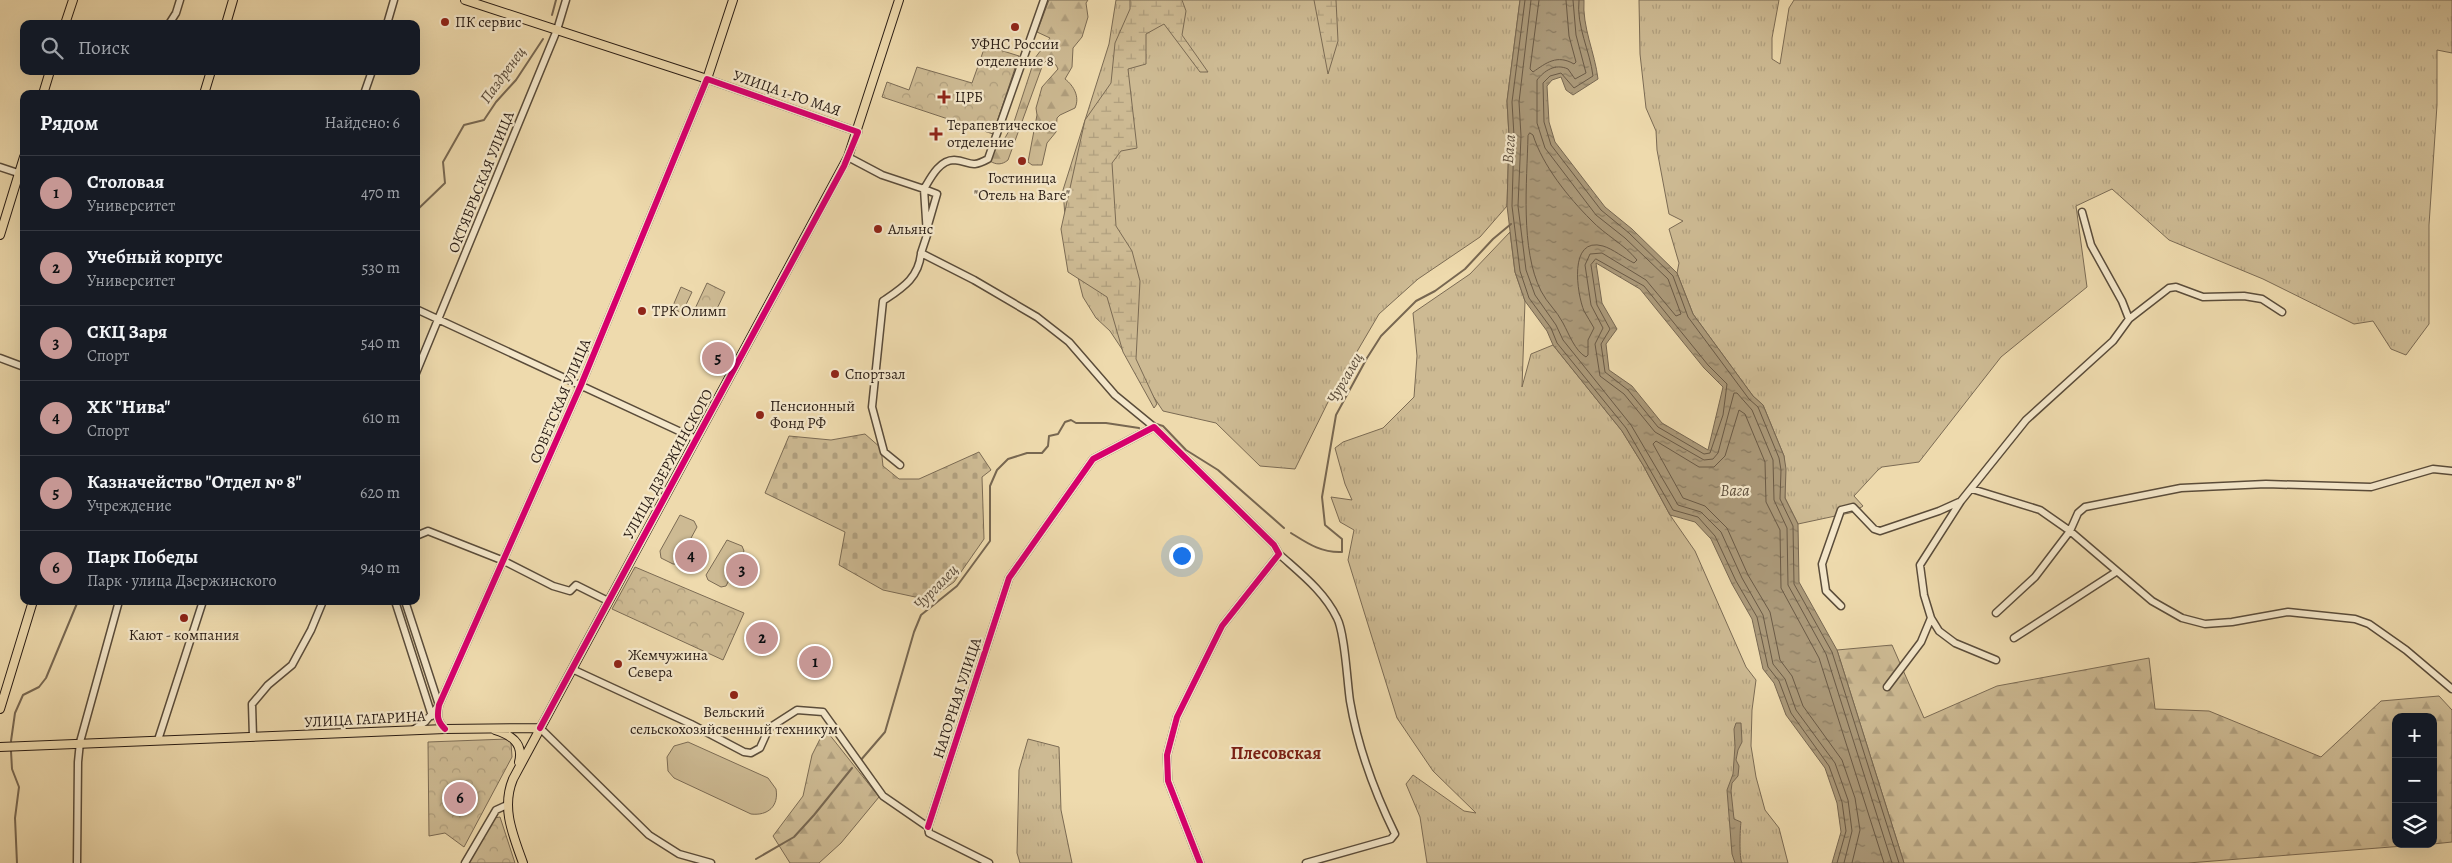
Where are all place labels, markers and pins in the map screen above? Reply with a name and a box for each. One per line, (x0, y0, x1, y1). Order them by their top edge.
place label: ПК сервис (455, 12, 522, 32)
marker: ПК сервис (439, 16, 451, 28)
marker: УФНС России отделение 8 (1009, 21, 1021, 33)
place label: УФНС России отделение 8 (971, 34, 1059, 71)
place label: ЦРБ (955, 87, 983, 107)
marker: ЦРБ (937, 90, 951, 104)
place label: Терапевтическое отделение (947, 115, 1056, 152)
marker: Терапевтическое отделение (929, 127, 943, 141)
marker: Гостиница "Отель на Ваге" (1016, 155, 1028, 167)
place label: Гостиница "Отель на Ваге" (974, 168, 1070, 205)
place label: Альянс (887, 219, 933, 239)
marker: Альянс (872, 223, 884, 235)
place label: ТРК Олимп (652, 301, 726, 321)
marker: ТРК Олимп (636, 305, 648, 317)
pin: 5 (702, 339, 734, 377)
place label: Спортзал (845, 364, 906, 384)
marker: Спортзал (829, 368, 841, 380)
place label: Пенсионный Фонд РФ (770, 396, 855, 433)
marker: Пенсионный Фонд РФ (754, 409, 766, 421)
pin: 4 (675, 537, 707, 575)
pin: 3 (726, 551, 758, 589)
marker: Кают - компания (178, 612, 190, 624)
pin: 2 (746, 619, 778, 657)
place label: Кают - компания (129, 625, 239, 645)
pin: 1 (799, 643, 831, 681)
place label: Жемчужина Севера (628, 645, 708, 682)
marker: Жемчужина Севера (612, 658, 624, 670)
marker: Вельский сельскохозяйсвенный техникум (728, 689, 740, 701)
place label: Вельский сельскохозяйсвенный техникум (630, 702, 838, 739)
pin: 6 (444, 779, 476, 817)

